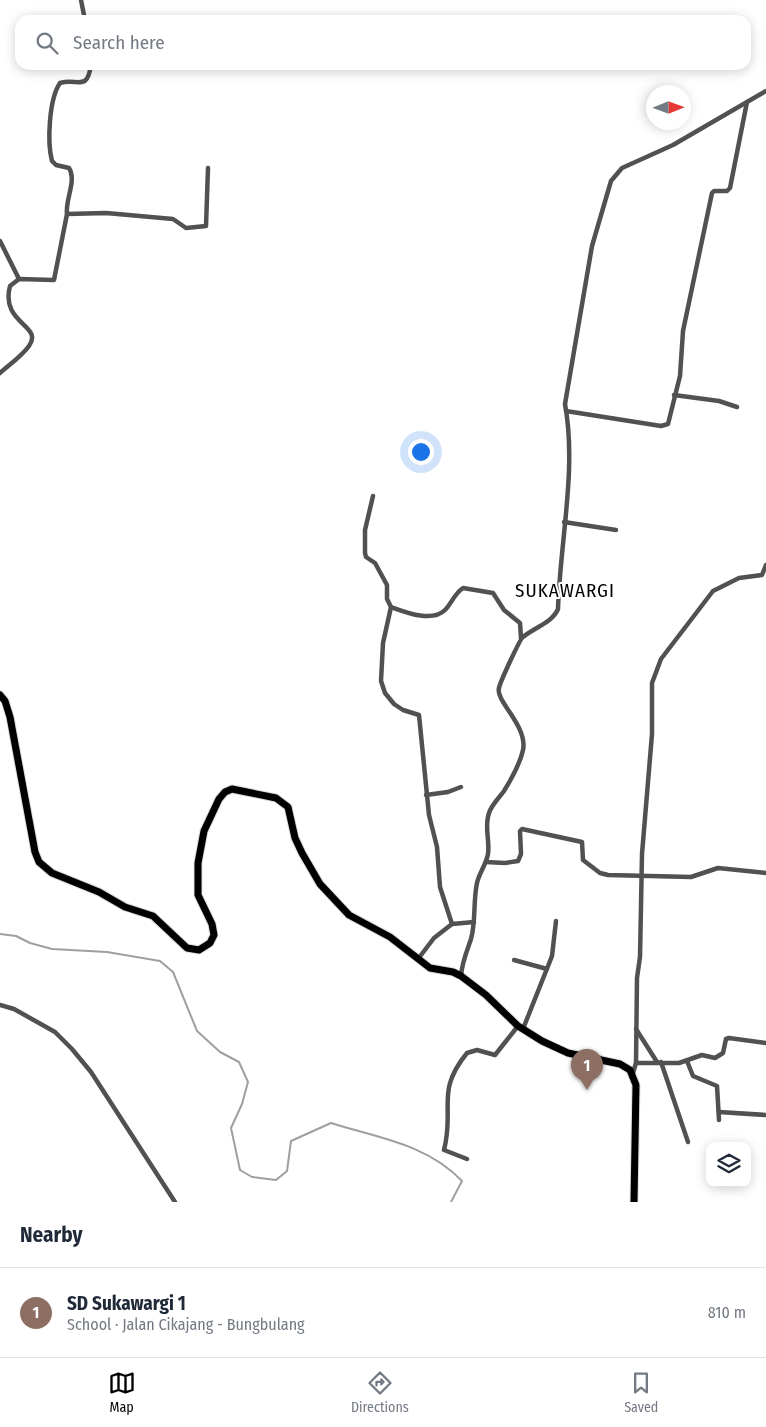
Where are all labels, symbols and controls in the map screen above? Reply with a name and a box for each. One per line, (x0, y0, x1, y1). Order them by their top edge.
search box (15, 15, 751, 70)
icon: search (33, 29, 61, 57)
text: Search here (73, 31, 165, 54)
north arrow (646, 85, 691, 130)
your location (408, 439, 434, 465)
district label: SUKAWARGI (515, 579, 615, 602)
pin: 1 (571, 1049, 603, 1090)
map controls (706, 1142, 751, 1187)
button: layers (706, 1142, 751, 1187)
text: Nearby (20, 1222, 82, 1248)
text: SD Sukawargi 1 (67, 1292, 186, 1315)
text: 1 (33, 1303, 39, 1322)
text: 810 m (708, 1303, 746, 1322)
text: School · Jalan Cikajang - Bungbulang (67, 1315, 305, 1334)
tab: Map (108, 1369, 136, 1416)
tab: Directions (351, 1369, 409, 1416)
tab: Saved (624, 1369, 658, 1416)

